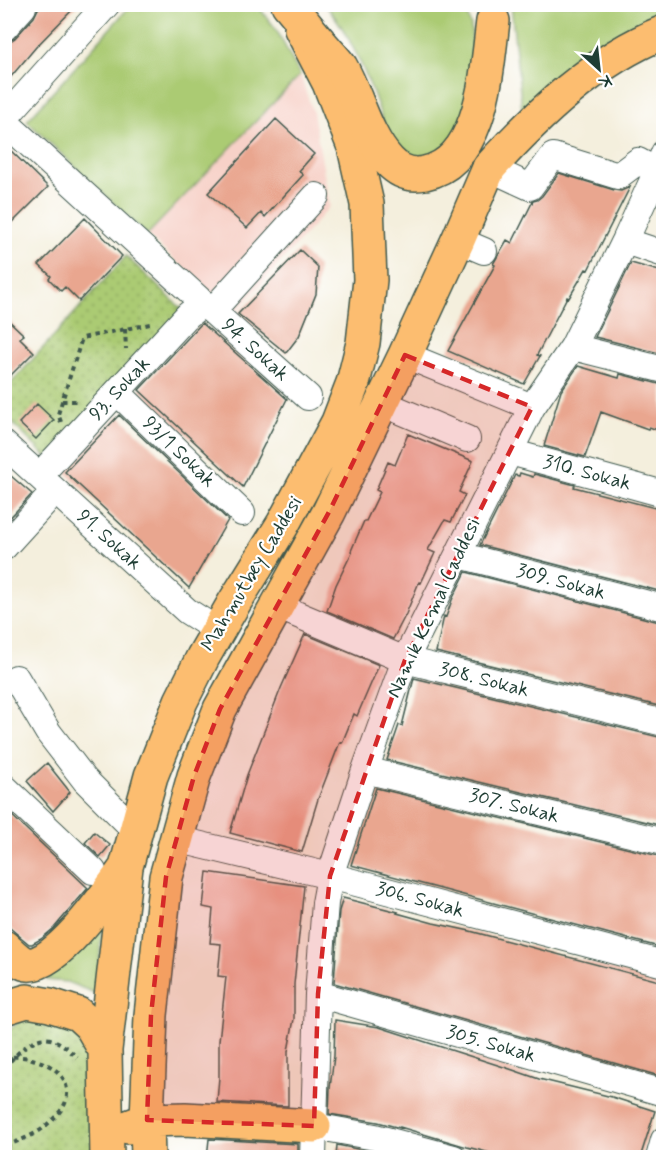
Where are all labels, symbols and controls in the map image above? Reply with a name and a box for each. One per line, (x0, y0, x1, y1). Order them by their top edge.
north arrow (569, 39, 629, 99)
text: K (595, 69, 615, 93)
street label: 94. Sokak (215, 312, 295, 388)
street label: 93. Sokak (83, 351, 157, 427)
street label: 93/1 Sokak (137, 410, 221, 494)
street label: 310. Sokak (540, 448, 634, 498)
street label: Mahmutbey Caddesi (195, 491, 309, 657)
street label: 91. Sokak (71, 504, 147, 576)
street label: Namık Kemal Caddesi (380, 514, 488, 702)
street label: 309. Sokak (513, 557, 609, 607)
street label: 308. Sokak (436, 656, 532, 704)
street label: 307. Sokak (466, 782, 562, 830)
street label: 306. Sokak (373, 875, 467, 925)
street label: 305. Sokak (443, 1018, 539, 1070)

